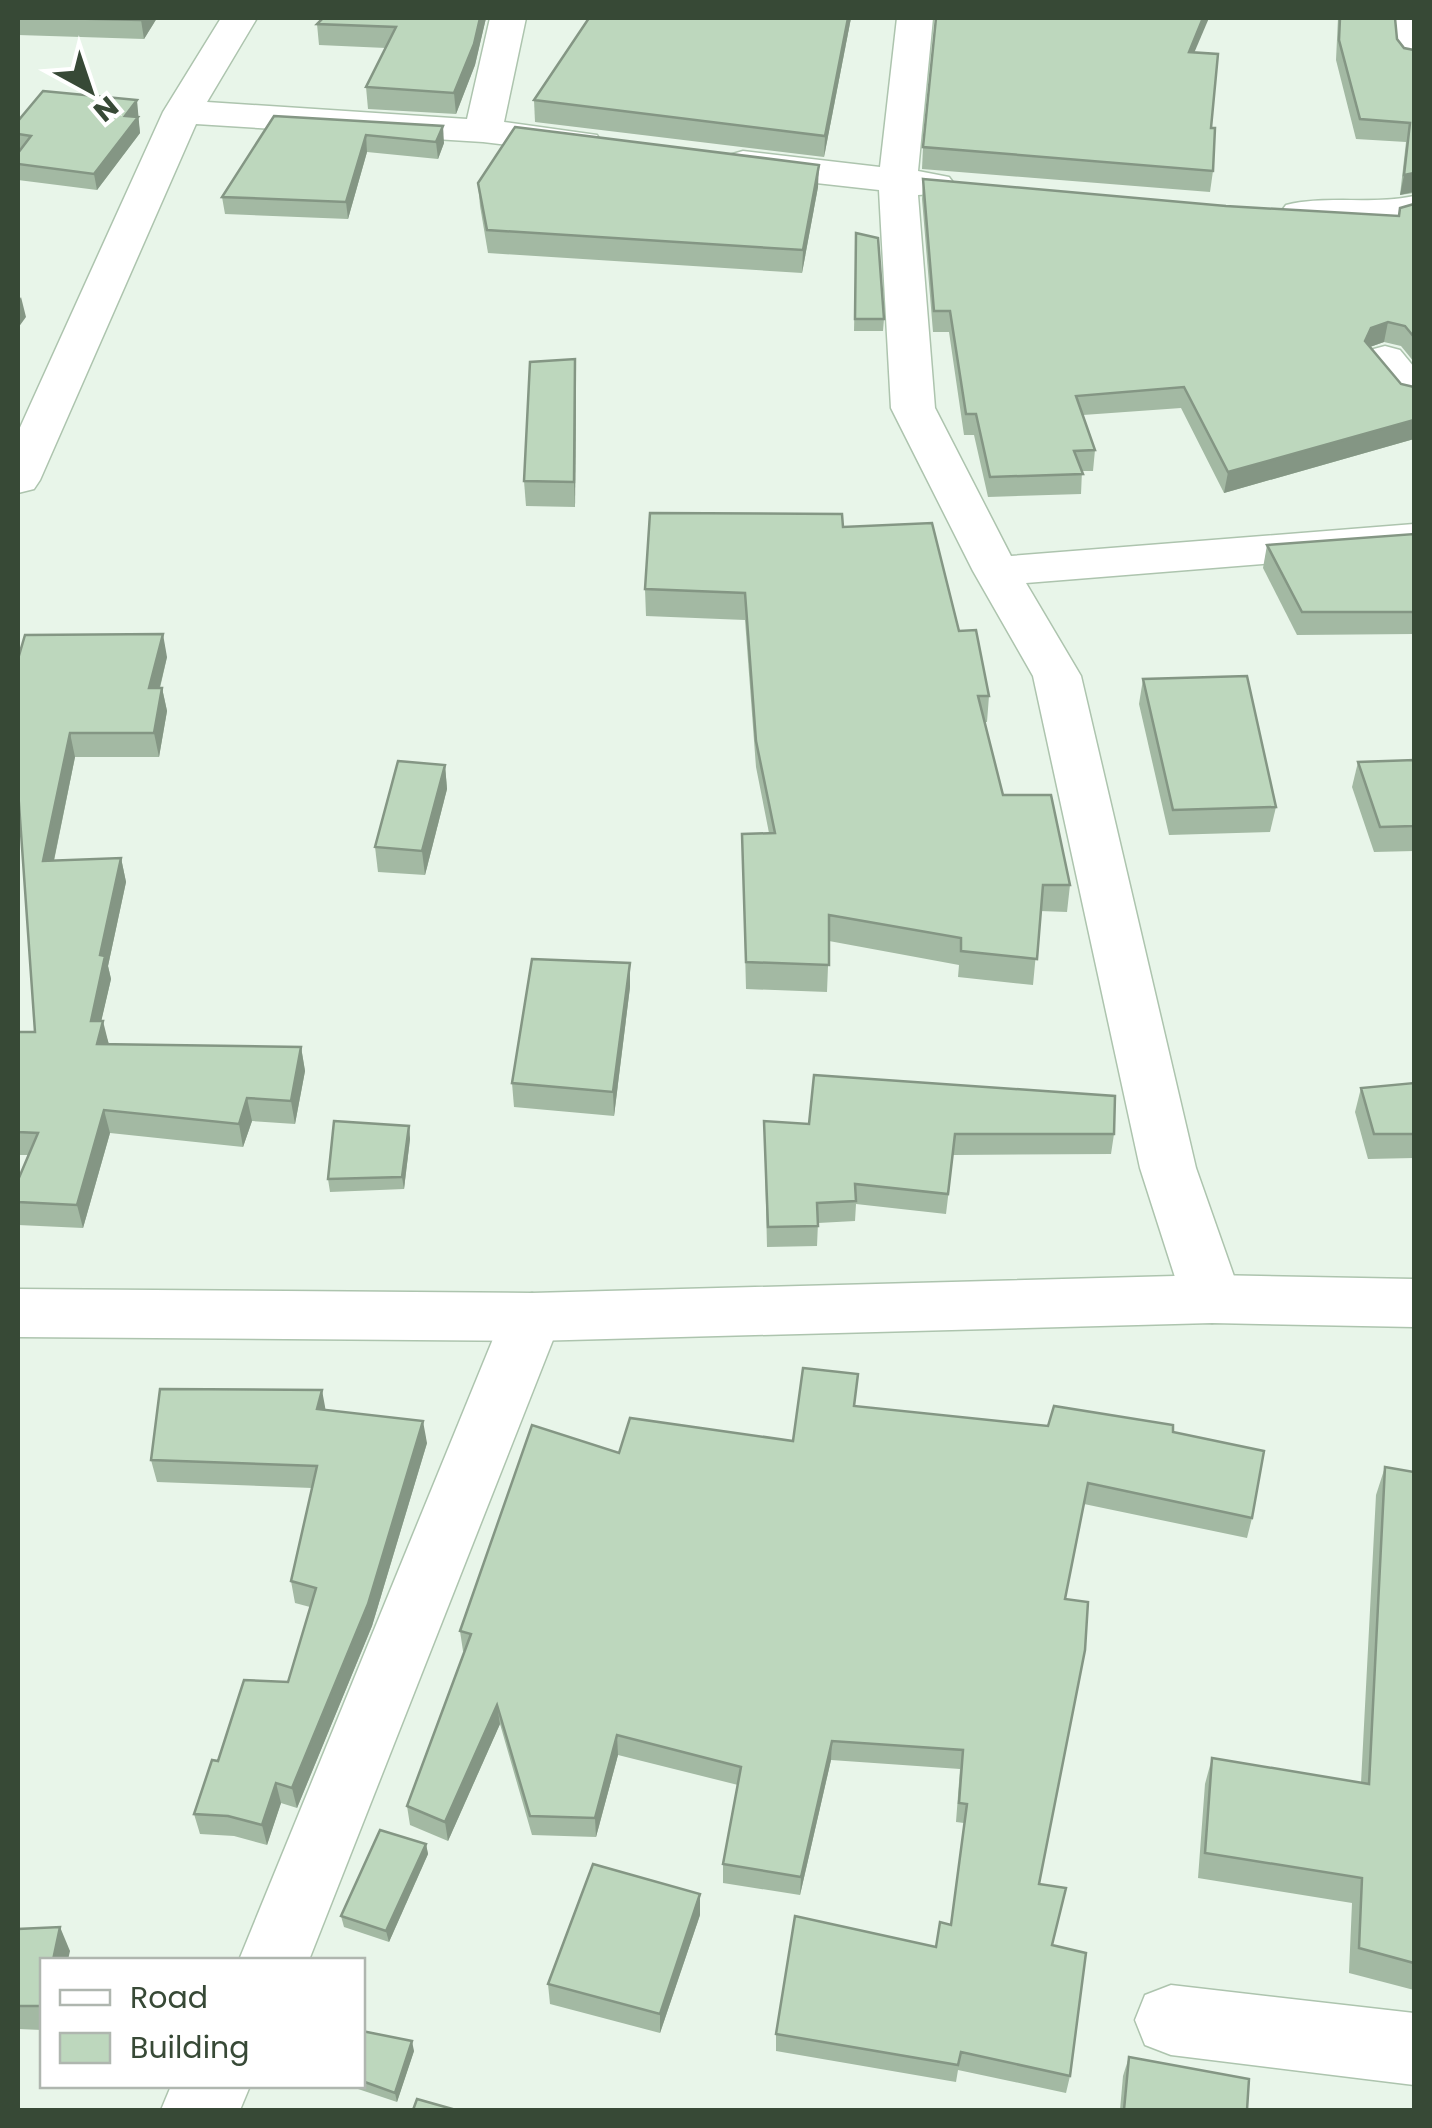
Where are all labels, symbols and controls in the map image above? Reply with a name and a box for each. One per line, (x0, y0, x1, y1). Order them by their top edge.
north arrow (40, 40, 140, 140)
text: N (85, 87, 126, 130)
legend (40, 1958, 365, 2088)
text: Road (130, 1976, 208, 2019)
text: Building (130, 2026, 250, 2069)

